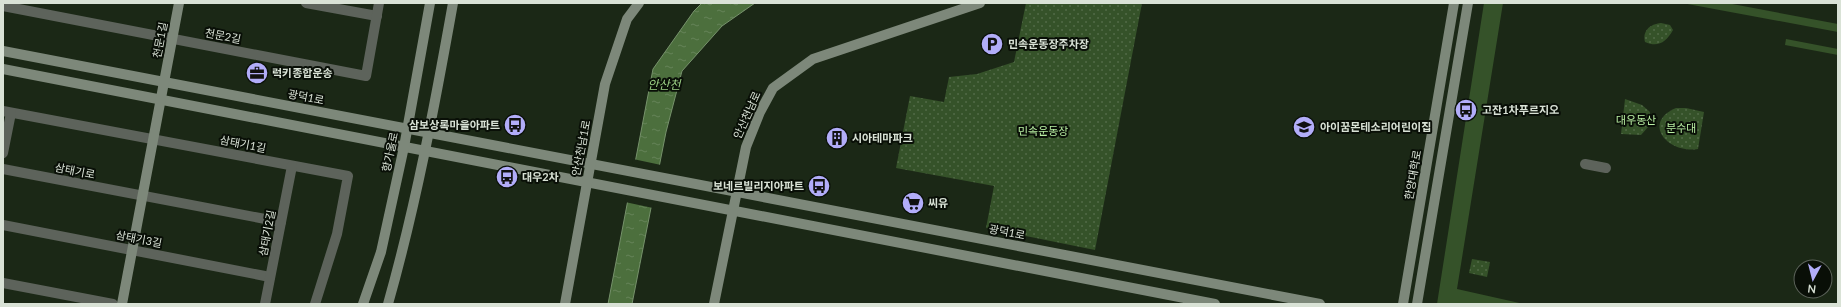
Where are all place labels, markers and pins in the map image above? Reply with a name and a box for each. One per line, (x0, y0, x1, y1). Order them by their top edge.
parking icon: 민속운동장주차장 (979, 31, 1005, 57)
place label: 민속운동장주차장 (1008, 37, 1089, 50)
office icon: 럭키종합운송 (244, 60, 270, 86)
place label: 럭키종합운송 (272, 66, 333, 79)
bus stop icon: 고잔1차푸르지오 (1453, 97, 1479, 123)
place label: 고잔1차푸르지오 (1482, 103, 1559, 116)
bus stop icon: 삼보상록마을아파트 (502, 112, 528, 138)
school or university icon: 아이꿈몬테소리어린이집 (1291, 114, 1317, 140)
place label: 삼보상록마을아파트 (409, 118, 500, 131)
place label: 아이꿈몬테소리어린이집 (1320, 120, 1431, 133)
building icon: 시아테마파크 (824, 125, 850, 151)
place label: 시아테마파크 (852, 131, 913, 144)
bus stop icon: 대우2차 (494, 164, 520, 190)
place label: 대우2차 (522, 170, 559, 183)
bus stop icon: 보네르빌리지아파트 (806, 173, 832, 199)
place label: 보네르빌리지아파트 (713, 179, 804, 192)
supermarket icon: 씨유 (900, 190, 926, 216)
place label: 씨유 (928, 196, 948, 209)

